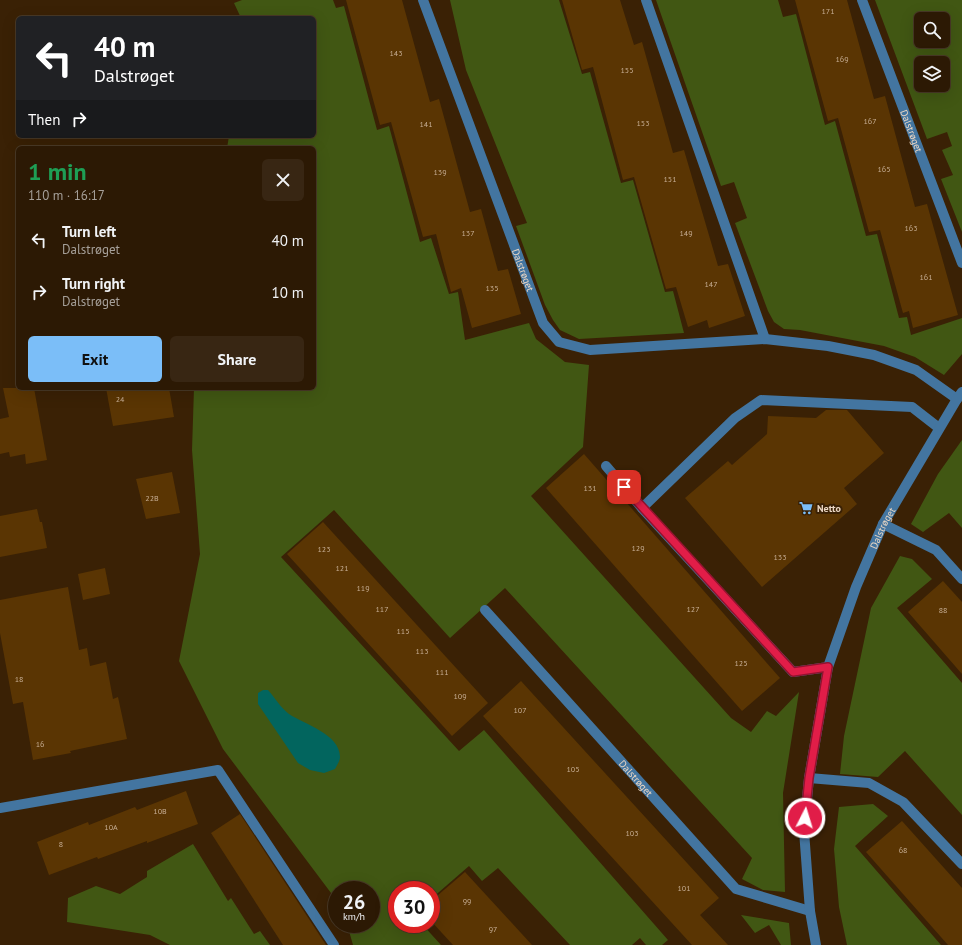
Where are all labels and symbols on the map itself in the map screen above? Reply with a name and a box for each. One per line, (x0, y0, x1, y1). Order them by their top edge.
house number: 171 (821, 6, 835, 16)
house number: 143 (389, 48, 403, 58)
house number: 169 (835, 54, 849, 64)
house number: 155 (620, 65, 634, 75)
street label: Dalstrøget (897, 108, 926, 155)
house number: 167 (863, 116, 877, 126)
house number: 153 (636, 118, 650, 128)
house number: 141 (419, 119, 433, 129)
house number: 165 (877, 164, 891, 174)
house number: 139 (433, 167, 447, 177)
house number: 151 (663, 174, 677, 184)
house number: 163 (904, 223, 918, 233)
house number: 137 (461, 228, 475, 238)
house number: 149 (679, 228, 693, 238)
street label: Dalstrøget (509, 247, 537, 294)
house number: 161 (919, 272, 933, 282)
house number: 147 (704, 279, 718, 289)
house number: 135 (485, 283, 499, 293)
house number: 24 (116, 394, 125, 404)
pin (607, 470, 641, 504)
house number: 131 (583, 483, 597, 493)
house number: 22B (145, 493, 159, 503)
supermarket icon: Netto (798, 500, 814, 516)
place label: Netto (817, 502, 842, 515)
street label: Dalstrøget (867, 505, 899, 551)
house number: 129 (631, 543, 645, 553)
house number: 123 (317, 544, 331, 554)
house number: 133 (773, 552, 787, 562)
house number: 121 (335, 563, 349, 573)
house number: 119 (356, 583, 370, 593)
house number: 117 (375, 604, 389, 614)
house number: 127 (686, 604, 700, 614)
house number: 88 (939, 605, 947, 615)
house number: 115 (396, 626, 410, 636)
house number: 113 (415, 646, 429, 656)
house number: 125 (734, 658, 748, 668)
house number: 111 (435, 667, 449, 677)
house number: 18 (15, 674, 23, 684)
house number: 109 (453, 691, 467, 701)
house number: 107 (513, 705, 527, 715)
house number: 16 (36, 739, 44, 749)
street label: Dalstrøget (616, 757, 656, 800)
house number: 105 (566, 764, 580, 774)
position arrow (784, 797, 826, 839)
house number: 10B (153, 806, 167, 816)
house number: 10A (104, 822, 118, 832)
house number: 103 (625, 828, 639, 838)
house number: 8 (59, 839, 63, 849)
house number: 68 (899, 845, 907, 855)
speed limit sign: 30 (388, 881, 440, 933)
house number: 101 (677, 883, 691, 893)
house number: 99 (463, 896, 471, 906)
house number: 97 (489, 924, 497, 934)

